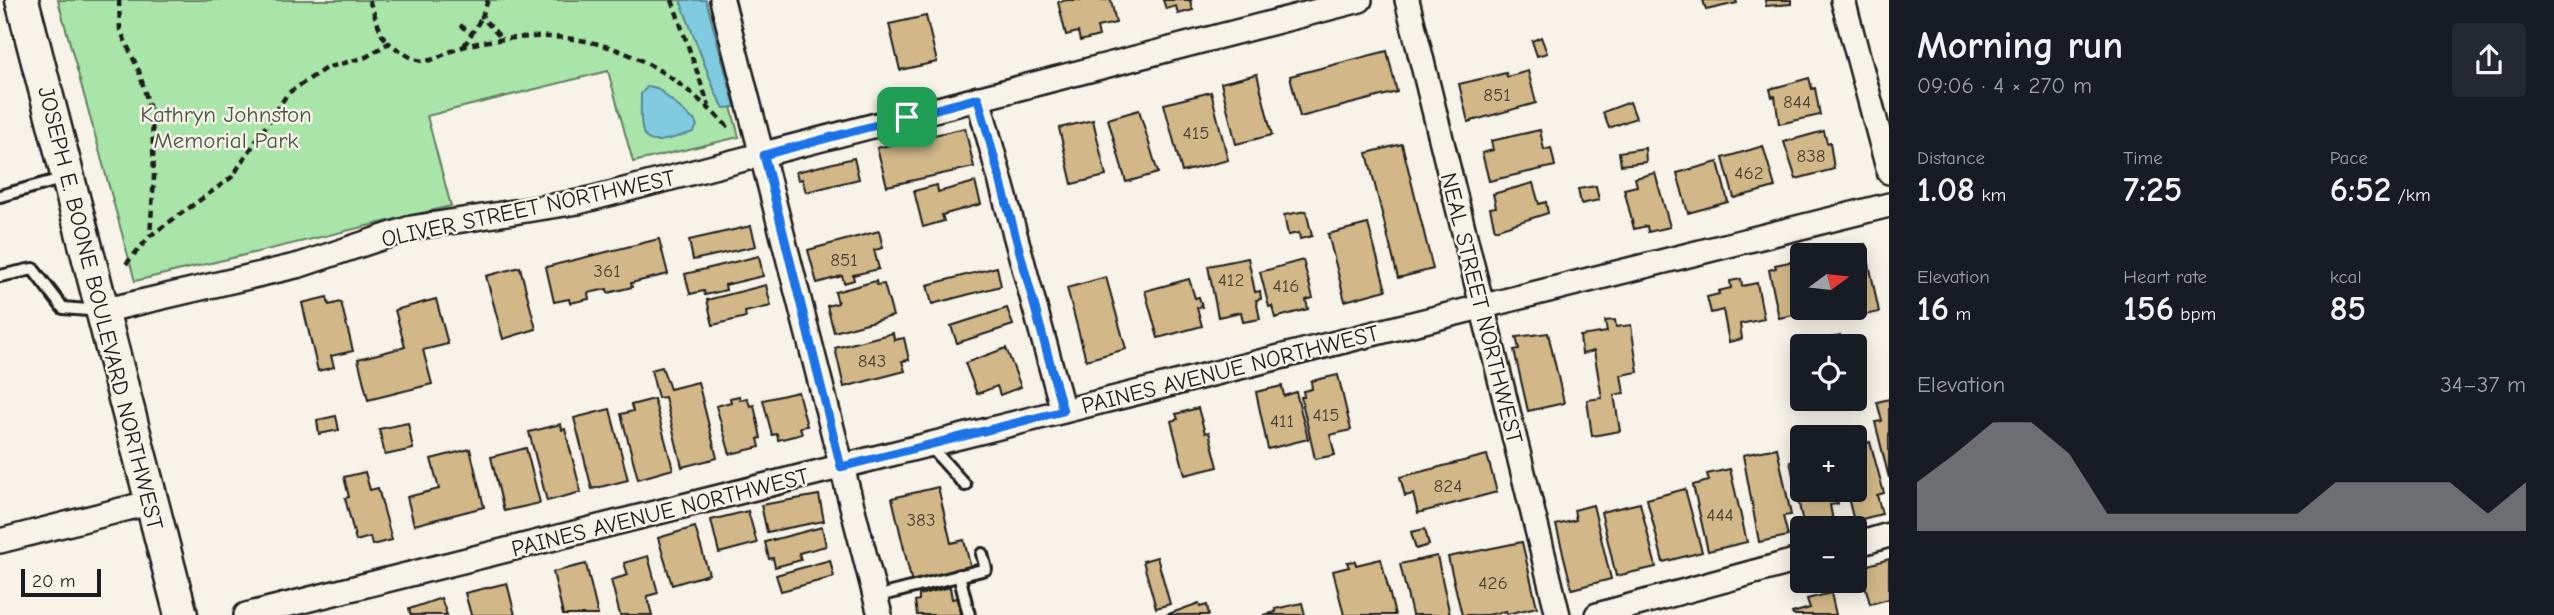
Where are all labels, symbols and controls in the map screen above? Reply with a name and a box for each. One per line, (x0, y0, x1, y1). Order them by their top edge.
button: share (2452, 23, 2526, 97)
text: Morning run (1917, 24, 2123, 68)
text: 09:06 · 4 × 270 m (1917, 72, 2092, 99)
street label: JOSEPH E. BOONE BOULEVARD NORTHWEST (32, 84, 169, 533)
house number: 851 (1483, 84, 1511, 106)
pin (877, 87, 937, 147)
house number: 844 (1783, 91, 1811, 113)
icon: arrive (888, 98, 926, 136)
park label: Kathryn Johnston Memorial Park (140, 101, 312, 154)
house number: 415 (1182, 122, 1210, 144)
house number: 838 (1796, 145, 1826, 167)
text: Distance (1917, 147, 1985, 169)
text: Time (2123, 147, 2163, 169)
text: Pace (2330, 147, 2368, 169)
house number: 462 (1734, 162, 1764, 184)
street label: OLIVER STREET NORTHWEST (379, 164, 677, 253)
text: 1.08 (1917, 169, 1975, 210)
text: 7:25 (2123, 169, 2182, 210)
text: 6:52 (2330, 169, 2391, 210)
street label: NEAL STREET NORTHWEST (1435, 170, 1528, 446)
text: km (1975, 184, 2006, 206)
text: /km (2391, 184, 2431, 206)
north arrow (1790, 243, 1867, 320)
map controls (1790, 243, 1867, 593)
house number: 851 (830, 249, 858, 271)
house number: 361 (593, 260, 621, 282)
text: Elevation (1917, 266, 1990, 288)
text: Heart rate (2123, 266, 2207, 288)
text: kcal (2330, 266, 2362, 288)
house number: 412 (1218, 269, 1244, 291)
house number: 416 (1272, 275, 1300, 297)
text: 16 (1917, 288, 1949, 329)
text: 156 (2123, 288, 2174, 329)
text: 85 (2330, 288, 2366, 329)
text: m (1949, 303, 1971, 325)
text: bpm (2174, 303, 2216, 325)
street label: PAINES AVENUE NORTHWEST (1079, 319, 1382, 420)
button: locate (1790, 334, 1867, 411)
house number: 843 (858, 350, 886, 372)
text: Elevation (1917, 371, 2005, 398)
text: 34–37 m (2440, 371, 2526, 398)
house number: 415 (1312, 404, 1340, 426)
house number: 411 (1270, 410, 1294, 432)
button: + (1790, 425, 1867, 502)
street label: PAINES AVENUE NORTHWEST (509, 462, 812, 563)
house number: 824 (1434, 475, 1462, 497)
house number: 444 (1706, 504, 1734, 526)
house number: 383 (906, 509, 936, 531)
button: − (1790, 516, 1867, 593)
scale bar (21, 566, 102, 598)
text: 20 m (32, 570, 76, 592)
house number: 426 (1478, 572, 1508, 594)

